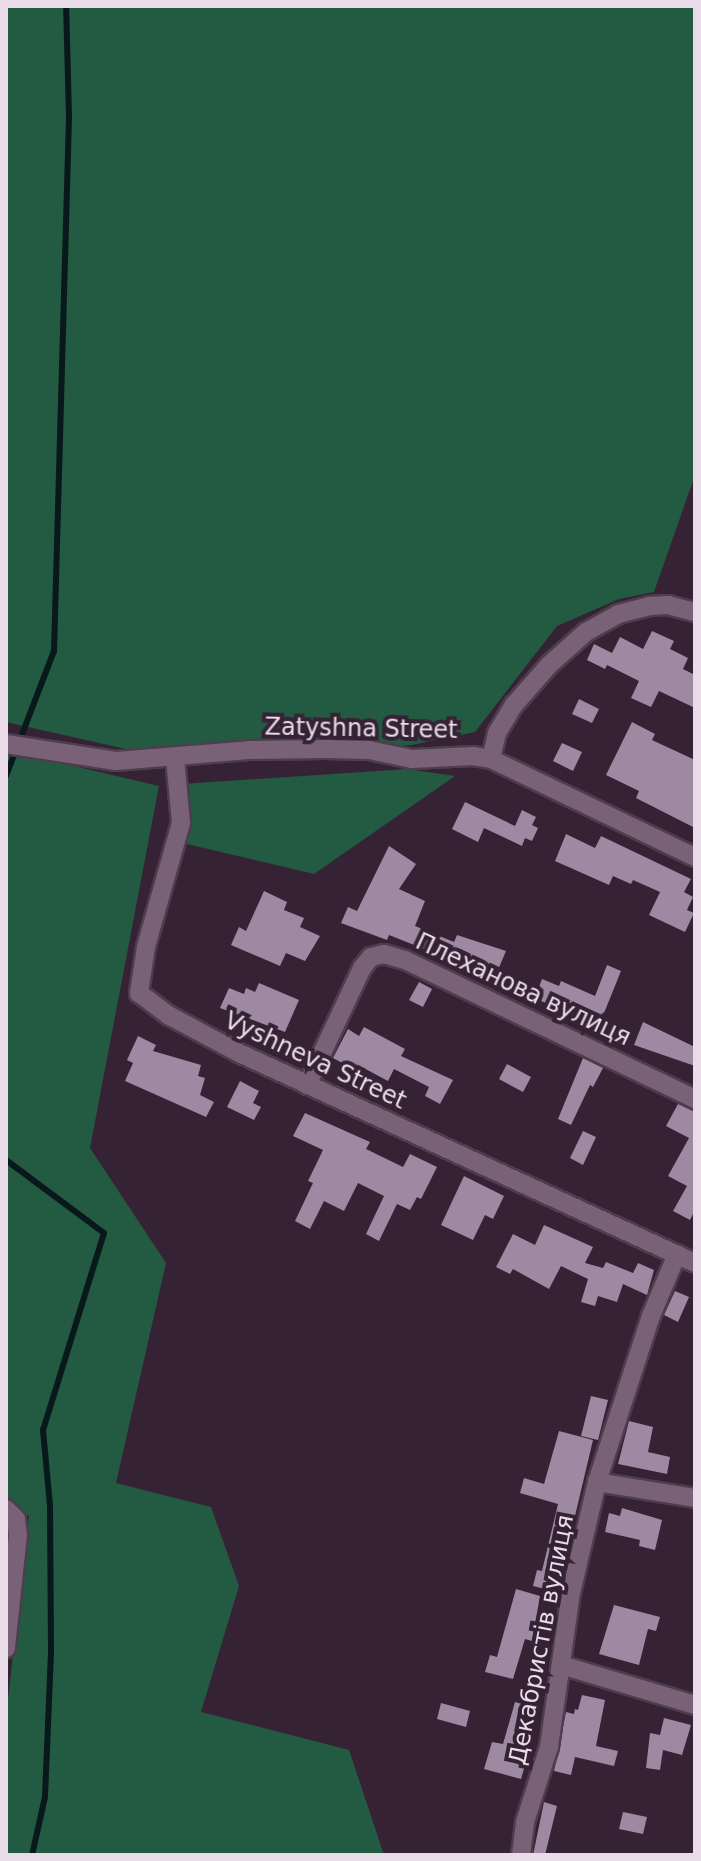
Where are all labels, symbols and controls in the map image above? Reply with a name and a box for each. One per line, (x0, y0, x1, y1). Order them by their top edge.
street label: Zatyshna Street (264, 713, 458, 745)
street label: Плеханова вулиця (411, 928, 635, 1052)
street label: Vyshneva Street (220, 1006, 410, 1116)
street label: Декабристів вулиця (504, 1513, 580, 1767)

